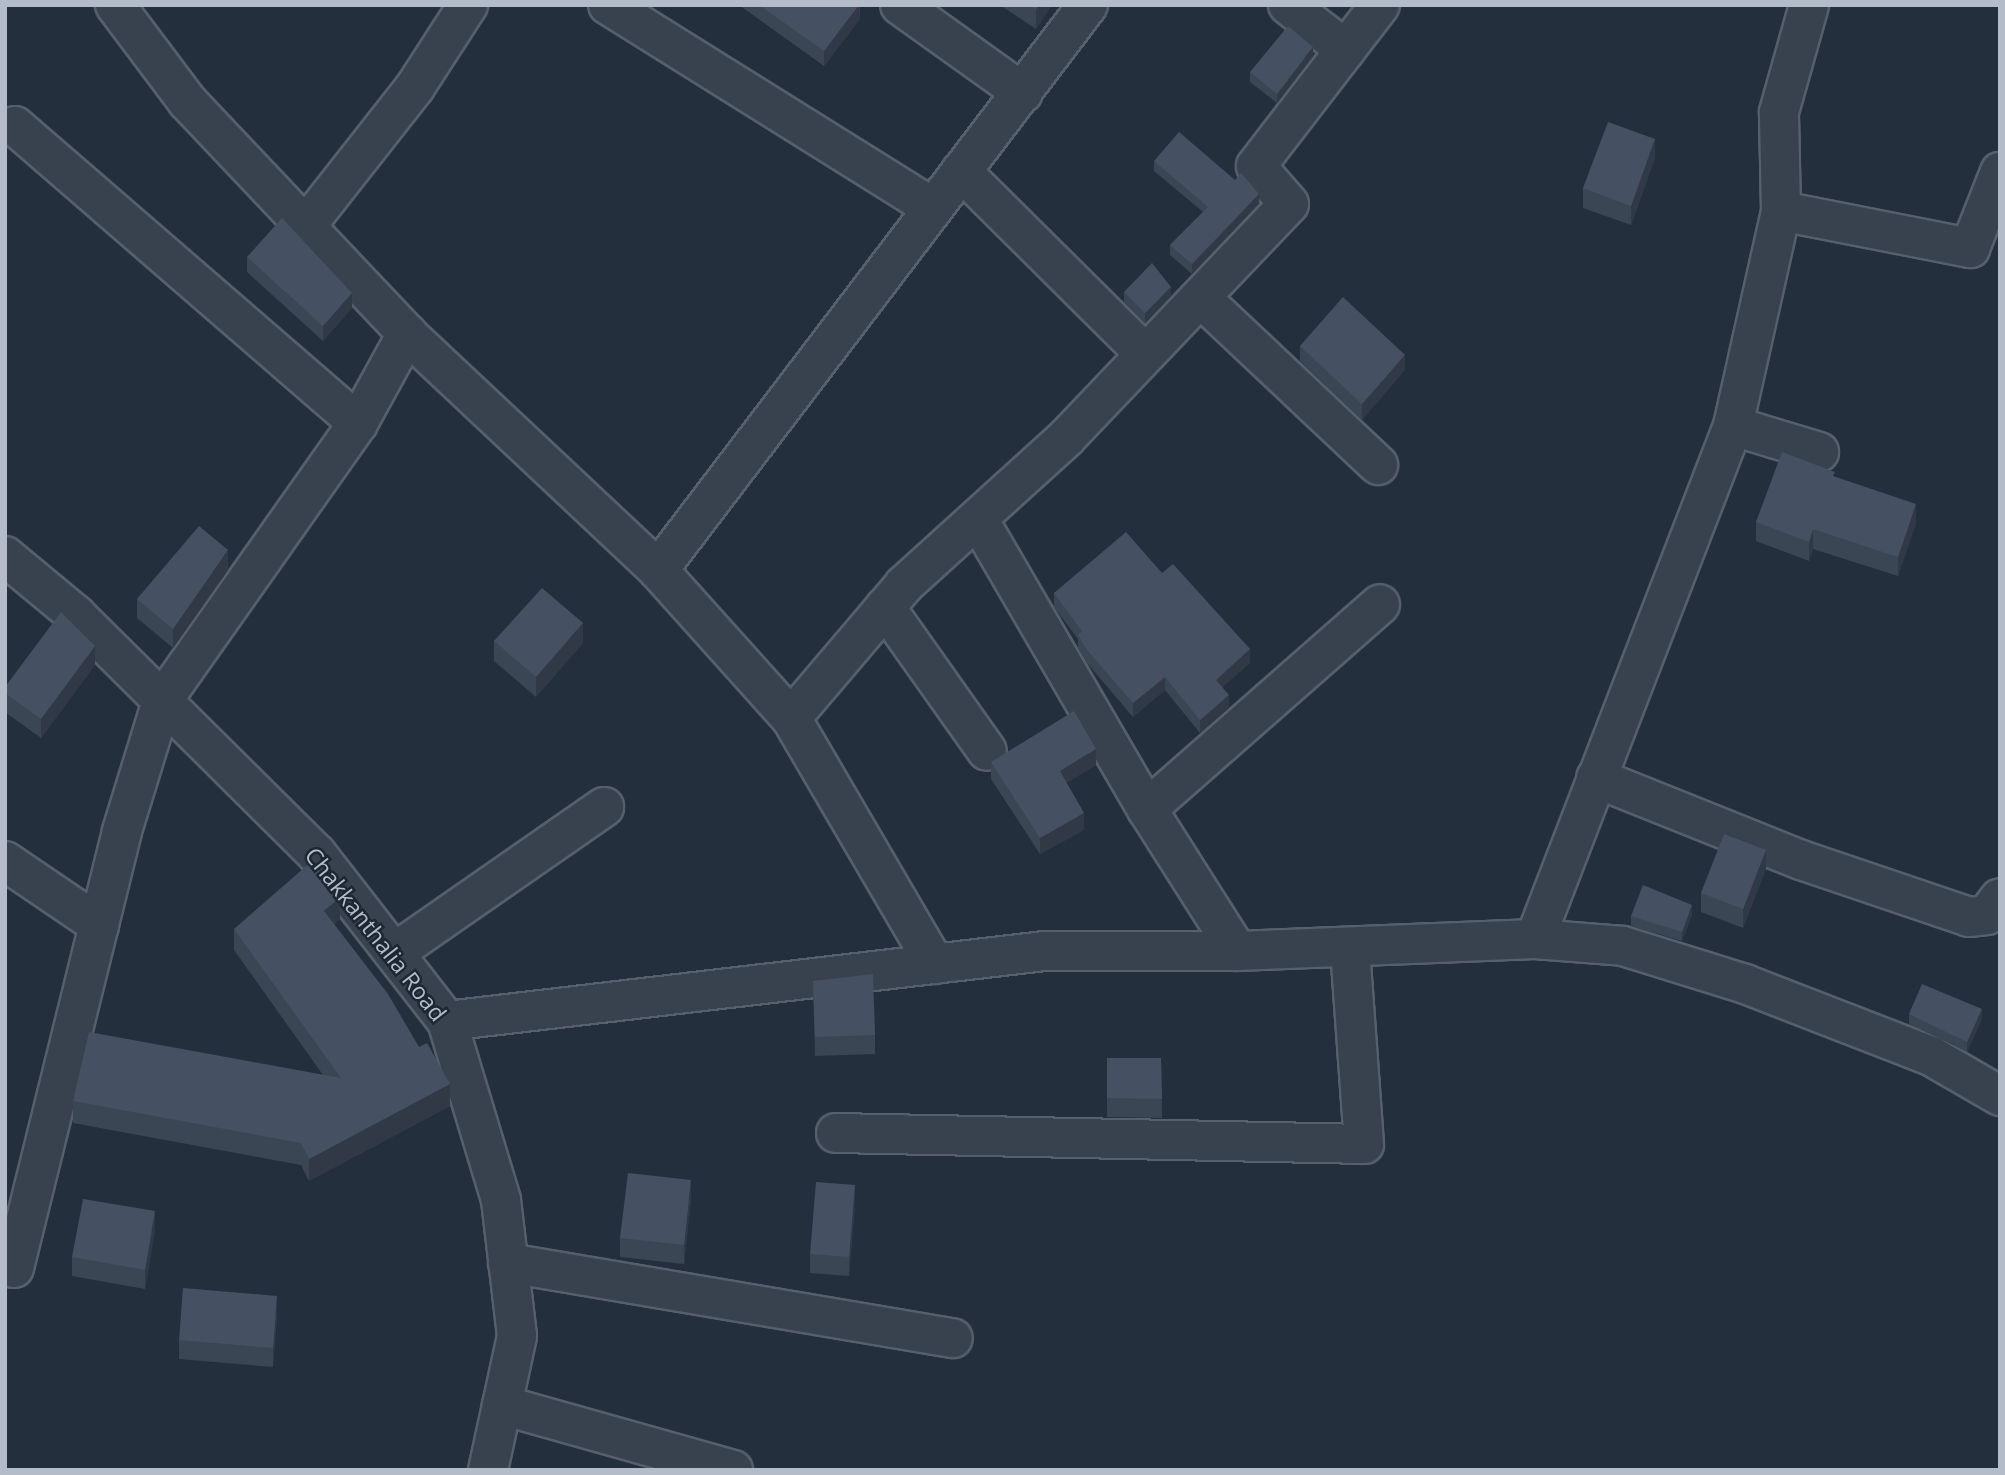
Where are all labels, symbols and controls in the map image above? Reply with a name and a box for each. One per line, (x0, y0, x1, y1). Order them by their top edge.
street label: Chakkanthalia Road (300, 842, 452, 1026)

